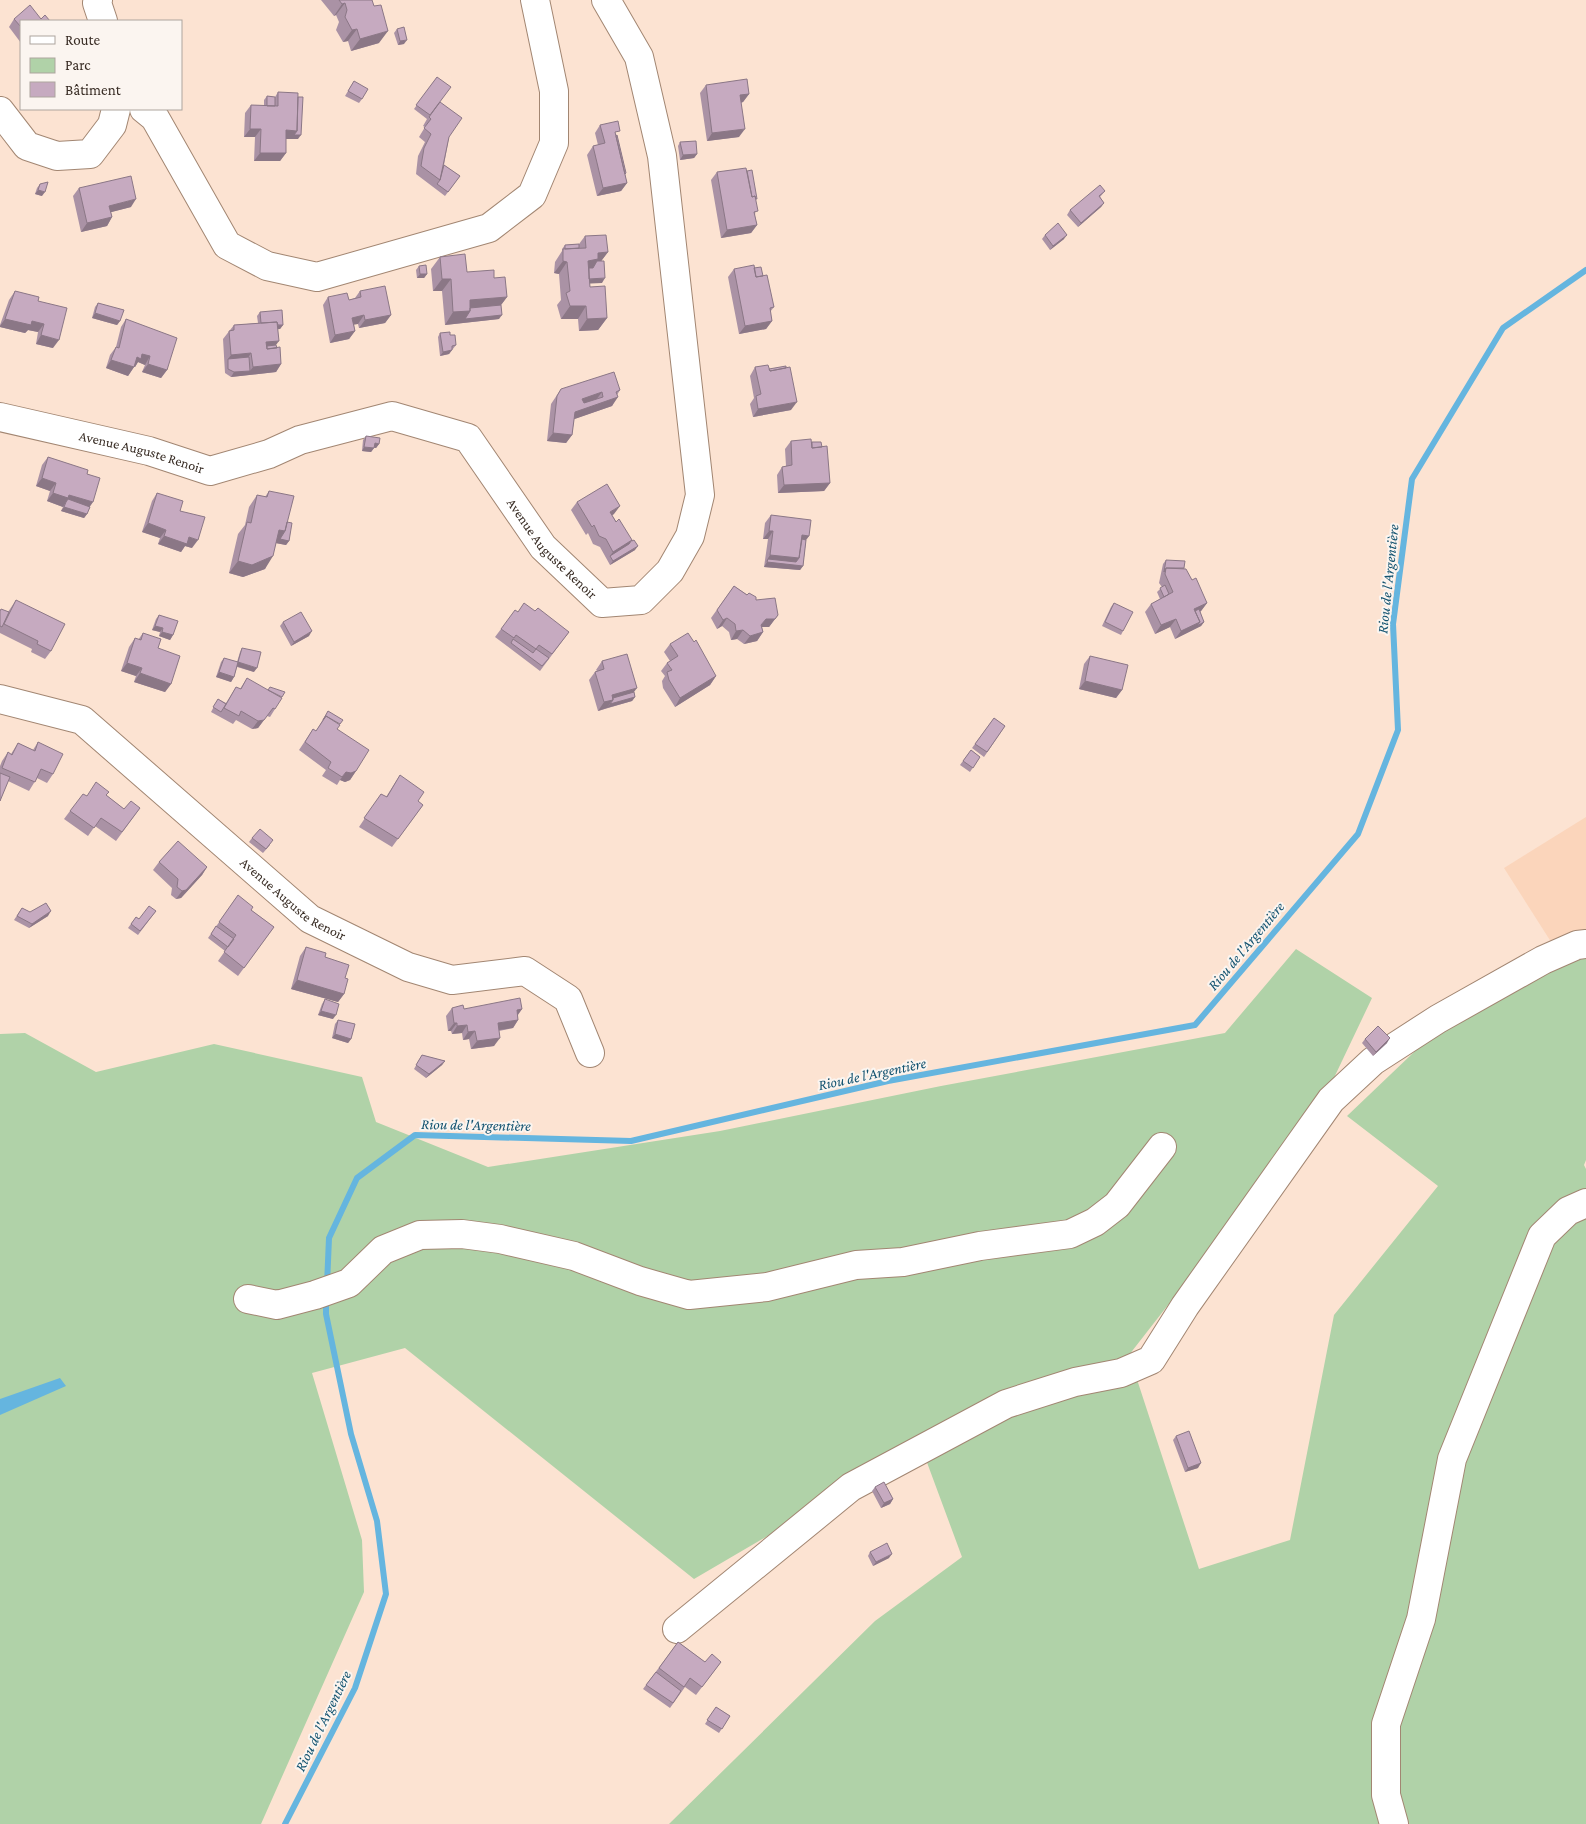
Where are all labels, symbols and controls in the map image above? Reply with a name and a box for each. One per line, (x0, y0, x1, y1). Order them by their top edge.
legend (20, 20, 182, 110)
text: Route (65, 32, 100, 48)
text: Parc (65, 57, 91, 73)
text: Bâtiment (65, 82, 122, 98)
street label: Avenue Auguste Renoir (78, 427, 206, 477)
street label: Avenue Auguste Renoir (504, 495, 600, 602)
water label: Riou de l'Argentière (1374, 523, 1403, 635)
street label: Avenue Auguste Renoir (237, 854, 349, 943)
water label: Riou de l'Argentière (1205, 899, 1288, 994)
water label: Riou de l'Argentière (817, 1055, 928, 1094)
water label: Riou de l'Argentière (421, 1116, 531, 1135)
water label: Riou de l'Argentière (292, 1668, 355, 1774)

